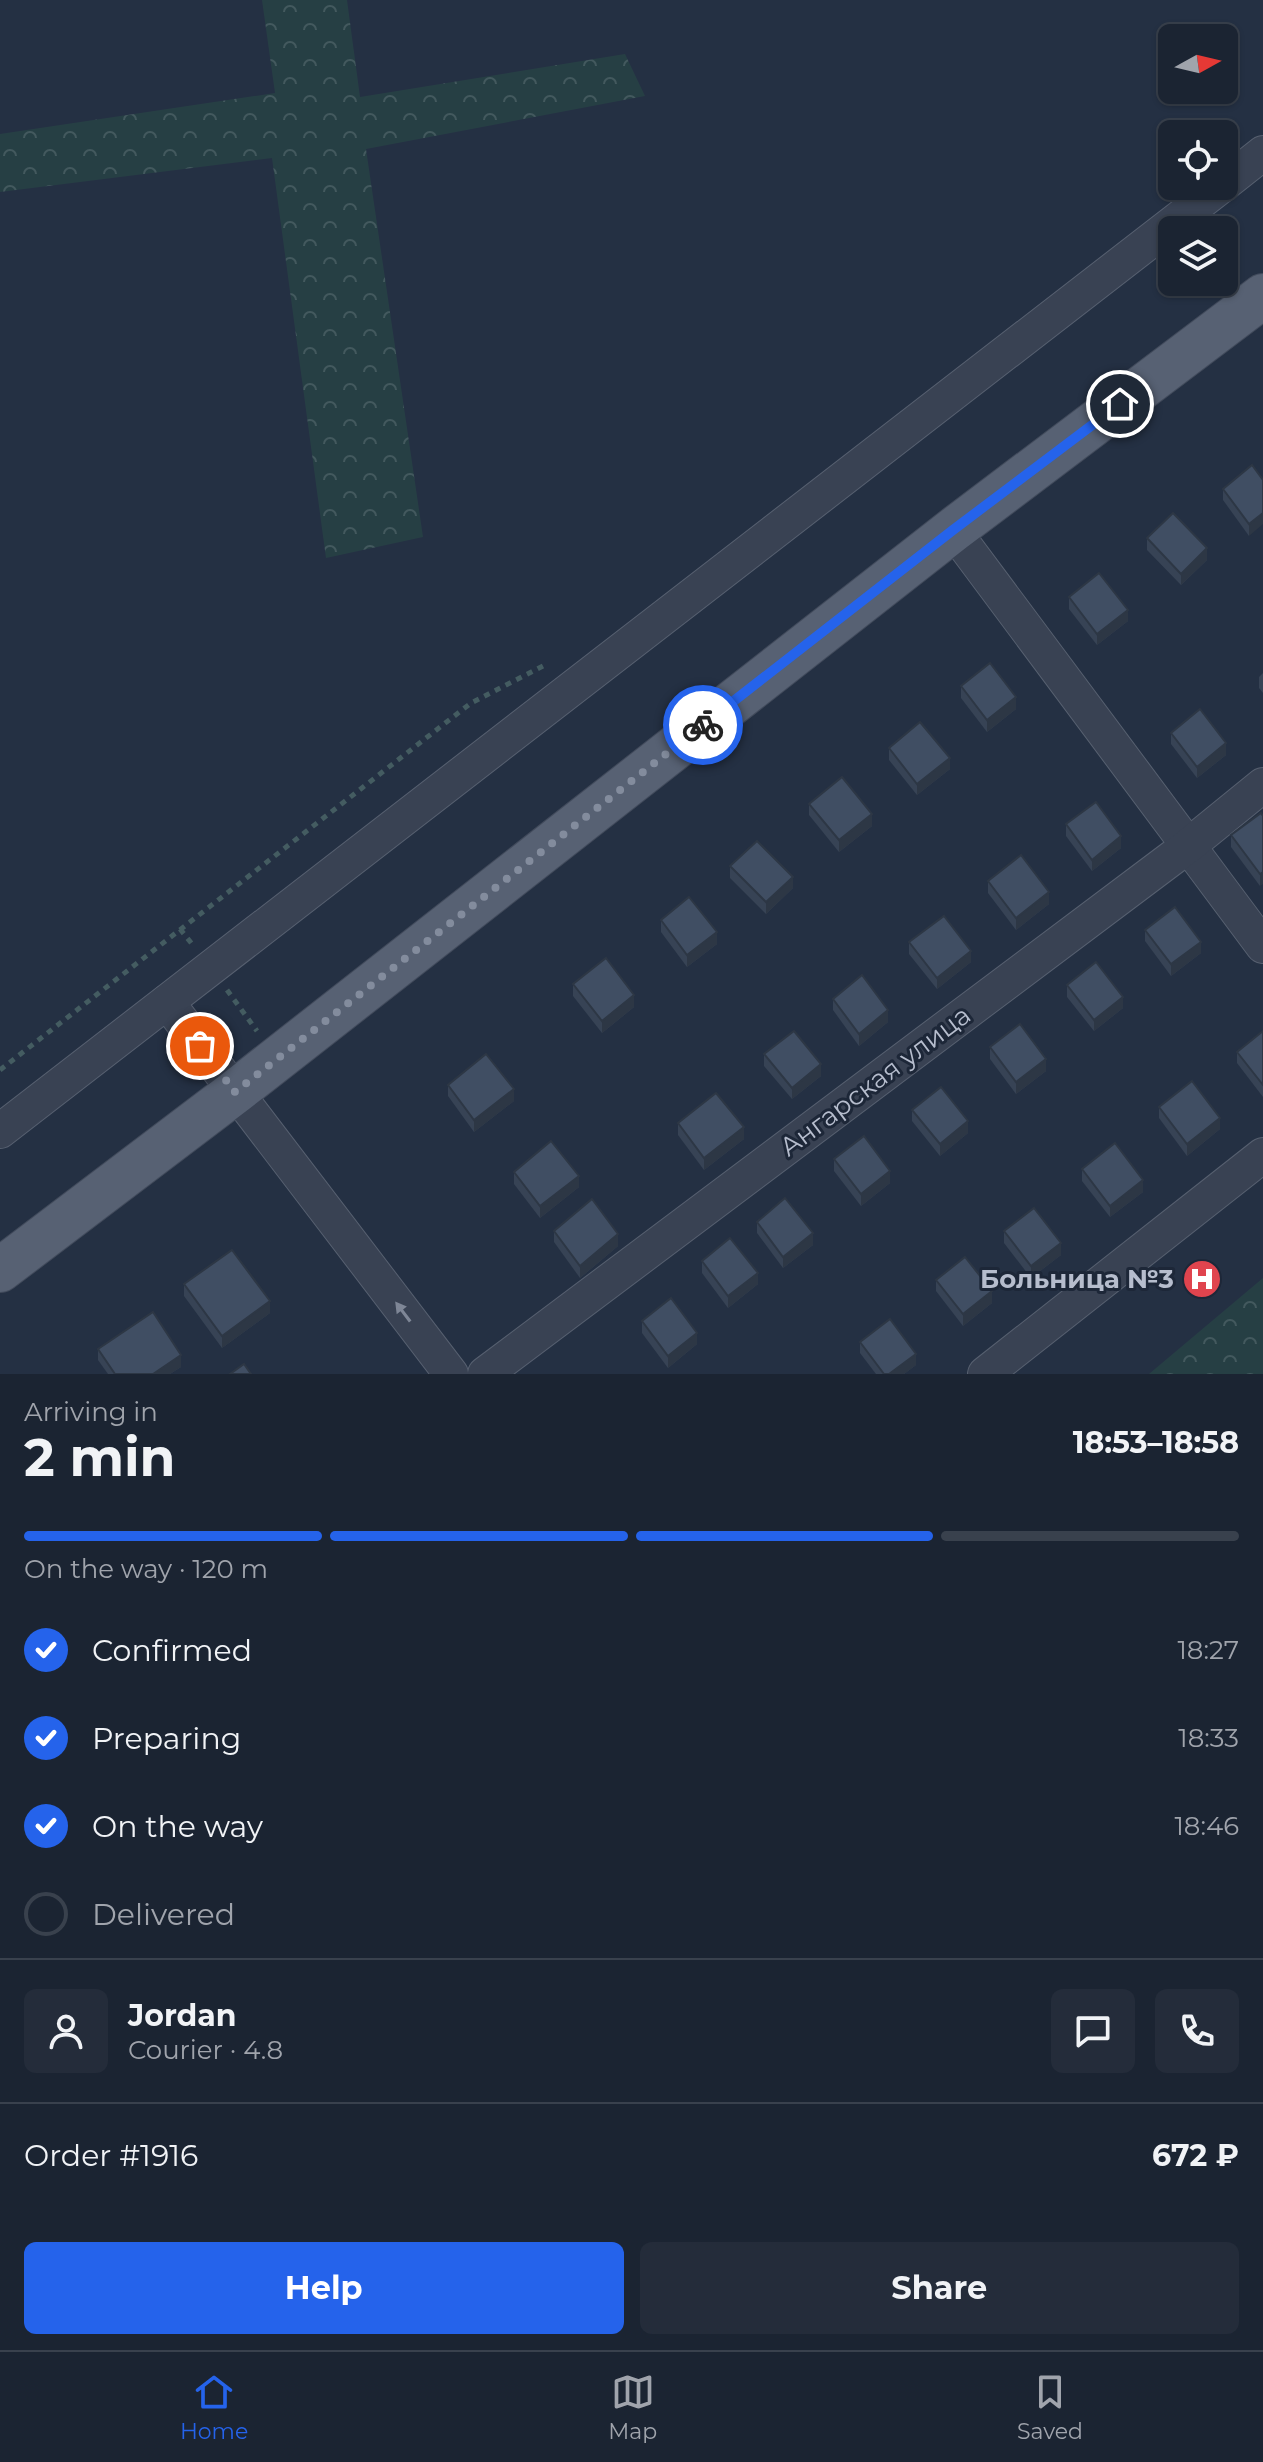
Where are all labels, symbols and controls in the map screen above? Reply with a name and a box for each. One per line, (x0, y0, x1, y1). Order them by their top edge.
north arrow (1158, 24, 1238, 104)
map controls (1158, 24, 1238, 296)
button: locate (1158, 120, 1238, 200)
button: layers (1158, 216, 1238, 296)
pin (1086, 370, 1154, 438)
icon: home (1098, 382, 1142, 426)
courier (663, 685, 743, 765)
icon: bike (681, 703, 725, 747)
street label: Ангарская улица (773, 999, 977, 1163)
pin (166, 1012, 234, 1080)
icon: bag (178, 1024, 222, 1068)
hospital icon: Больница №3 (1181, 1258, 1223, 1300)
place label: Больница №3 (980, 1263, 1174, 1295)
one-way arrow (396, 1302, 412, 1322)
text: Arriving in (24, 1396, 158, 1428)
text: 18:53–18:58 (1073, 1424, 1239, 1461)
text: 2 min (24, 1426, 176, 1489)
text: On the way · 120 m (24, 1553, 268, 1585)
icon: check (24, 1628, 68, 1672)
text: Confirmed (92, 1632, 252, 1669)
text: 18:27 (1177, 1634, 1239, 1666)
icon: check (24, 1716, 68, 1760)
text: Preparing (92, 1720, 241, 1757)
text: 18:33 (1178, 1722, 1239, 1754)
icon: check (24, 1804, 68, 1848)
text: On the way (92, 1808, 263, 1845)
text: 18:46 (1174, 1810, 1239, 1842)
text: Delivered (92, 1896, 235, 1933)
button: person (24, 1989, 108, 2073)
button: chat (1051, 1989, 1135, 2073)
button: phone (1155, 1989, 1239, 2073)
text: Jordan (128, 1997, 237, 2034)
text: Courier · 4.8 (128, 2034, 283, 2066)
text: Order #1916 (24, 2137, 198, 2174)
text: 672 ₽ (1152, 2137, 1239, 2174)
button: Help (24, 2242, 624, 2334)
button: Share (640, 2242, 1239, 2334)
tab: Home (180, 2370, 248, 2445)
tab: Map (608, 2370, 657, 2445)
tab: Saved (1017, 2370, 1083, 2445)

